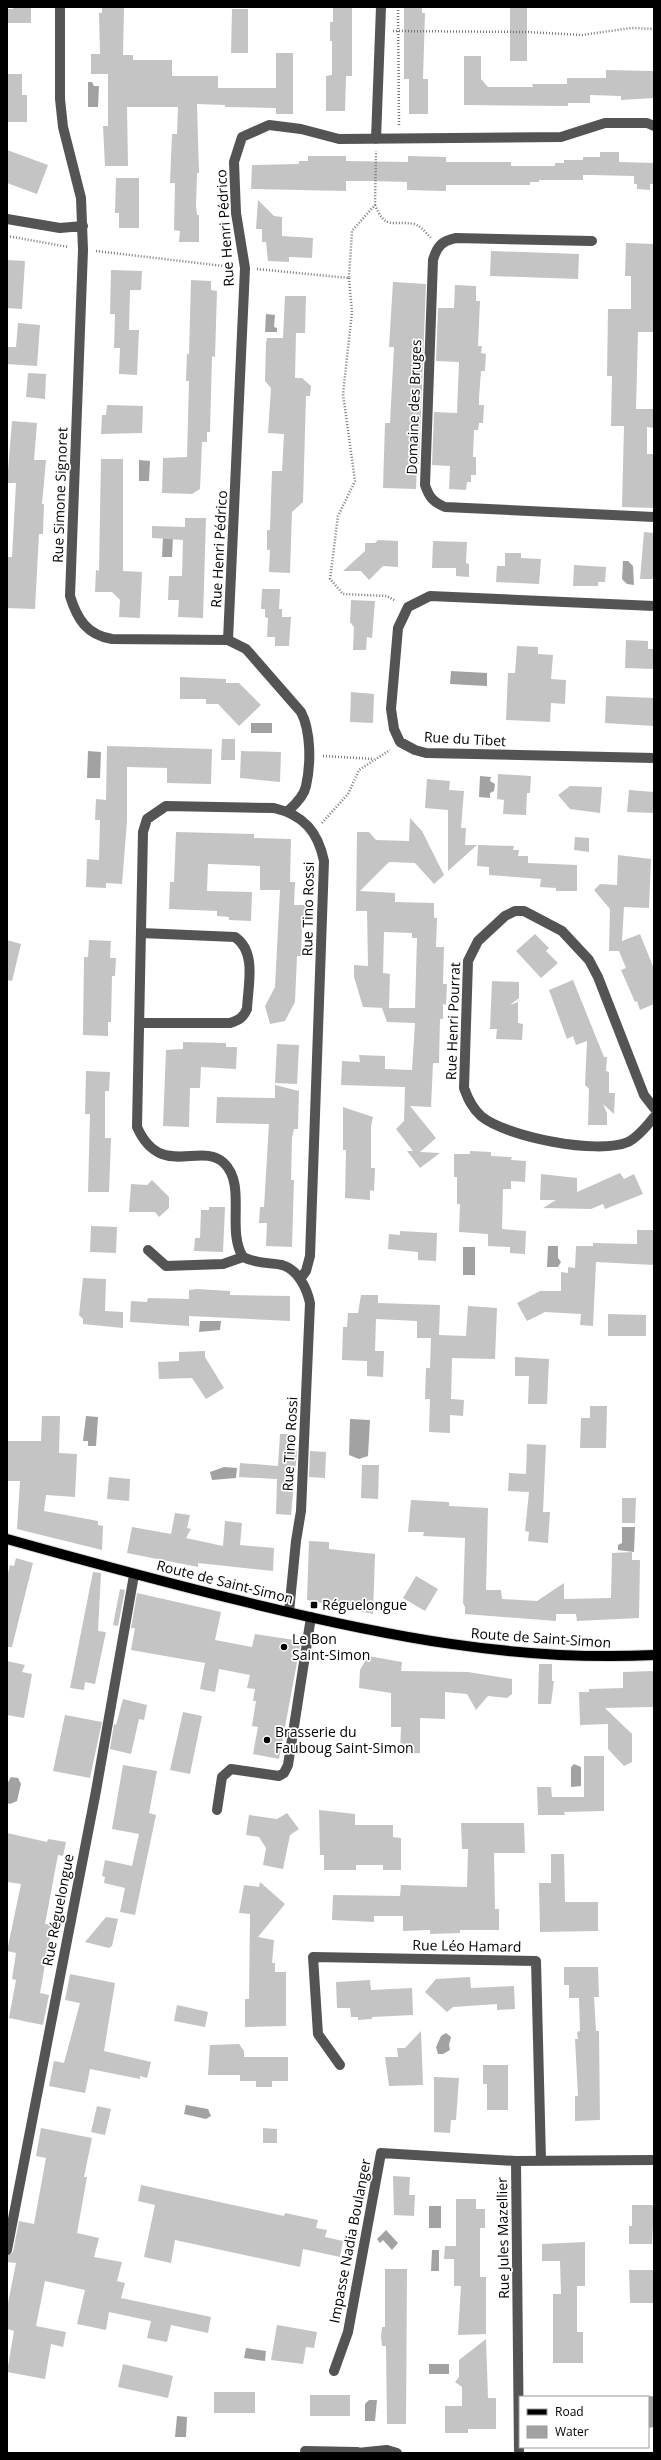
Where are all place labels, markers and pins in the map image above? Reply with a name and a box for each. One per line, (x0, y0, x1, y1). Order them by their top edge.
place label: Réguelongue (322, 1595, 407, 1614)
marker: Réguelongue (309, 1600, 319, 1610)
place label: Le Bon Saint-Simon (292, 1629, 370, 1664)
marker: Le Bon Saint-Simon (279, 1642, 289, 1652)
place label: Brasserie du Fauboug Saint-Simon (275, 1722, 414, 1757)
marker: Brasserie du Fauboug Saint-Simon (262, 1735, 272, 1745)

